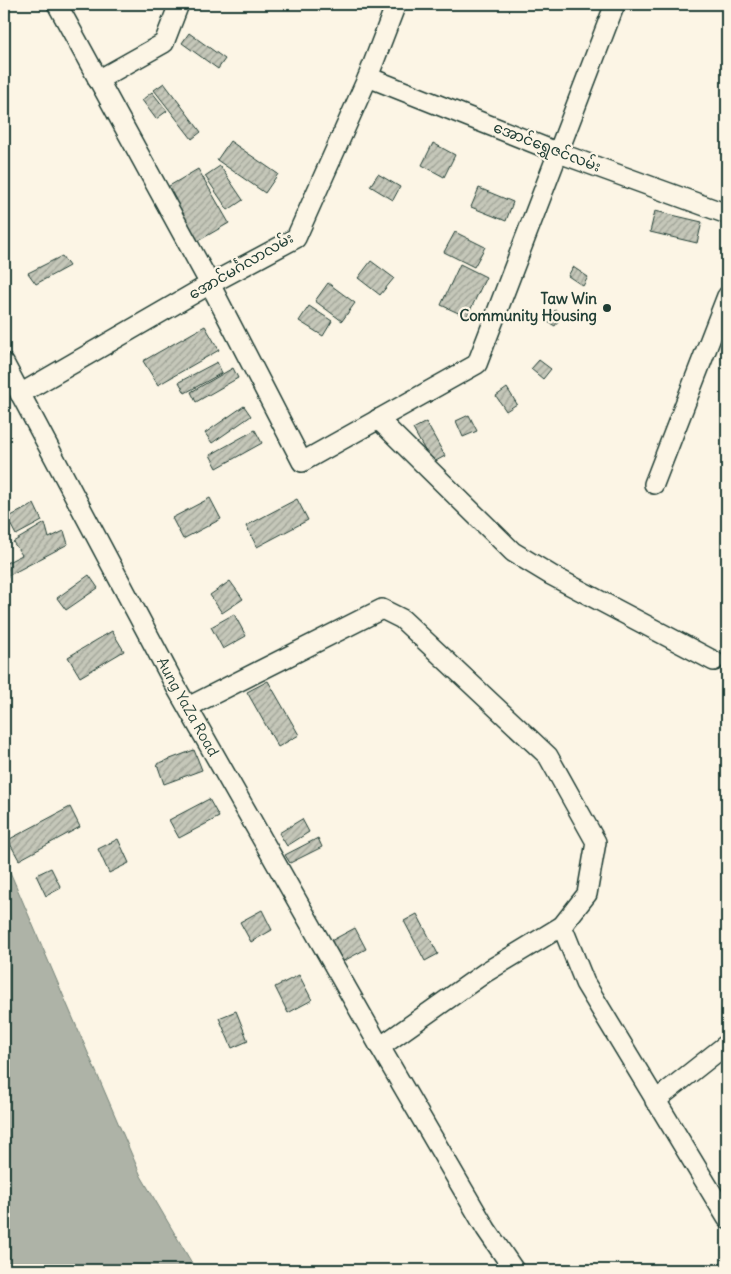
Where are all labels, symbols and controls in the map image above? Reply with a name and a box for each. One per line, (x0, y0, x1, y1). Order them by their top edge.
street label: အောင်ရွှေဇင်လမ်း (490, 117, 604, 179)
street label: အောင်မင်္ဂလာလမ်း (185, 228, 297, 303)
place label: Taw Win Community Housing (459, 289, 597, 326)
marker: Taw Win Community Housing (601, 302, 613, 314)
street label: Aung YaZa Road (153, 654, 223, 760)

